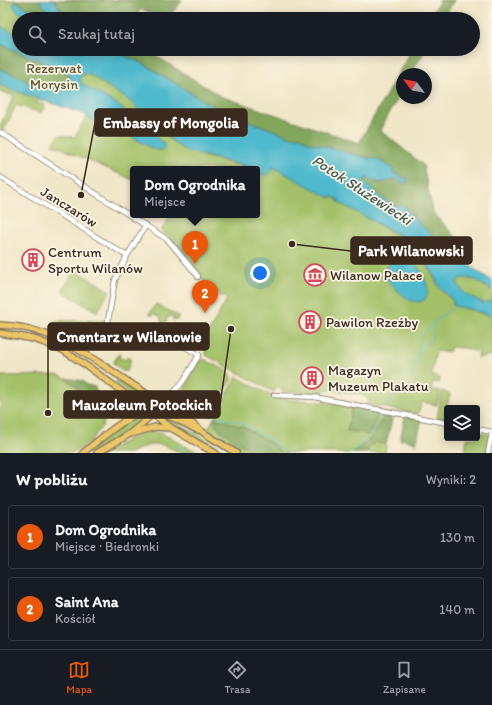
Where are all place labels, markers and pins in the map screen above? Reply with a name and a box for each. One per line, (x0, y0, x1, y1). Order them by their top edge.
callout: Embassy of Mongolia (95, 109, 247, 136)
pin: 1 (182, 231, 208, 264)
callout: Park Wilanowski (351, 237, 472, 264)
place label: Centrum Sportu Wilanów (48, 244, 143, 277)
building icon: Centrum Sportu Wilanów (20, 247, 46, 273)
museum icon: Wilanow Palace (302, 262, 328, 288)
place label: Wilanow Palace (330, 267, 423, 284)
pin: 2 (192, 280, 218, 313)
building icon: Pawilon Rzeźby (297, 309, 323, 335)
place label: Pawilon Rzeźby (326, 314, 418, 331)
callout: Cmentarz w Wilanowie (48, 323, 209, 350)
place label: Magazyn Muzeum Plakatu (328, 362, 429, 395)
building icon: Magazyn Muzeum Plakatu (299, 365, 325, 391)
callout: Mauzoleum Potockich (64, 391, 220, 418)

